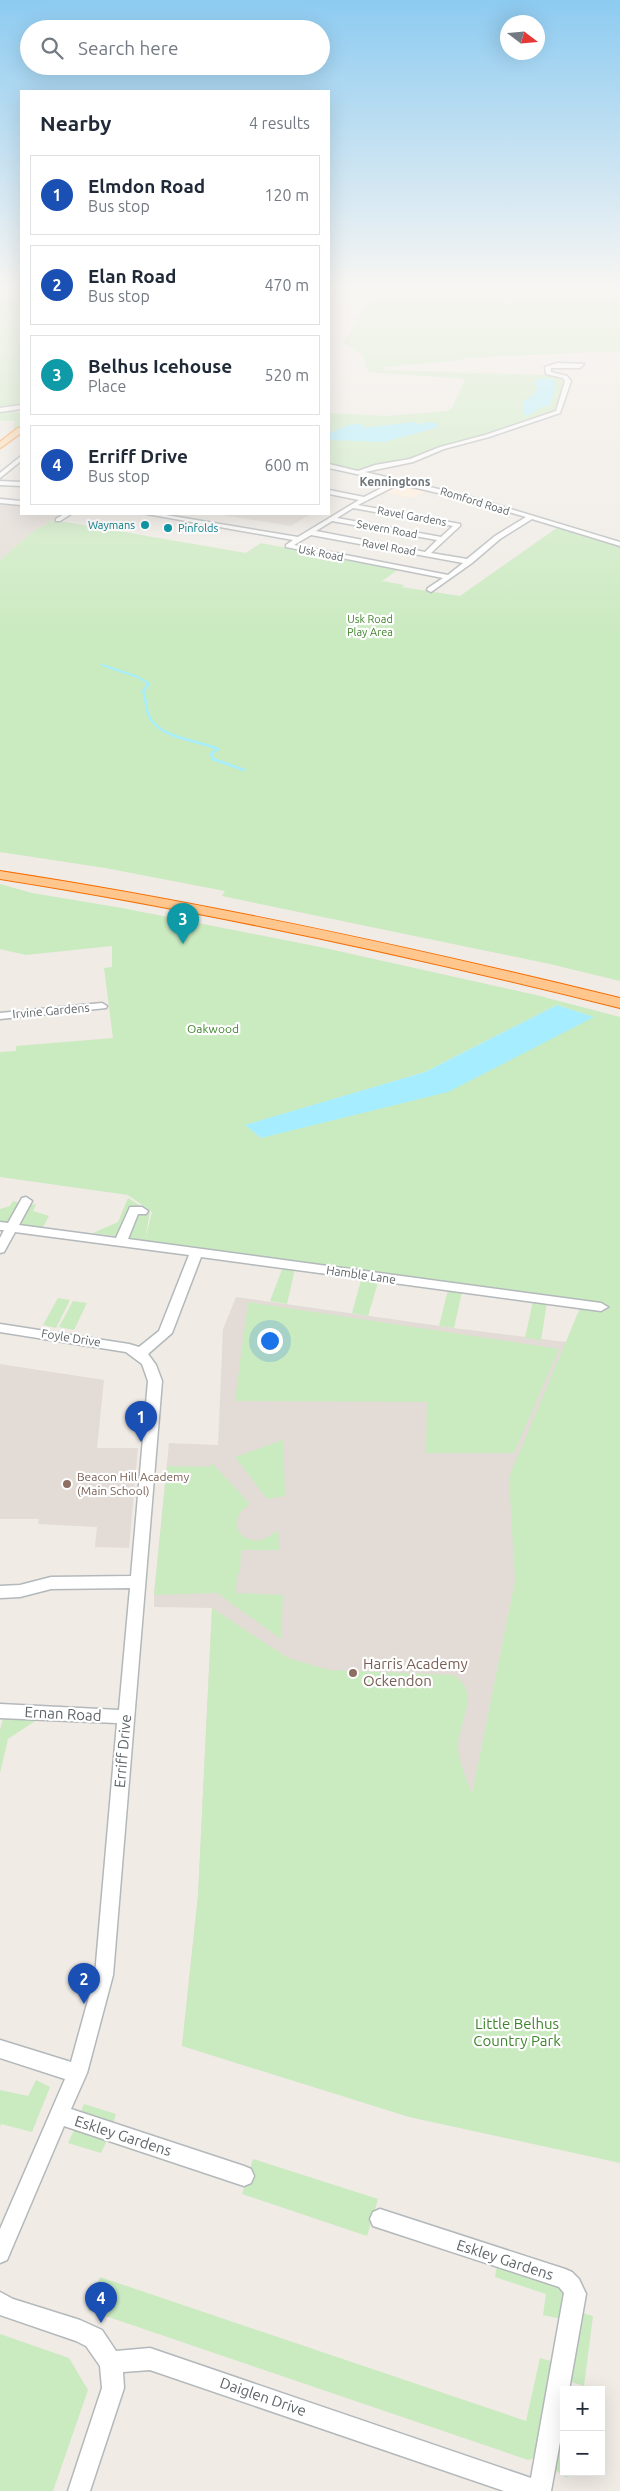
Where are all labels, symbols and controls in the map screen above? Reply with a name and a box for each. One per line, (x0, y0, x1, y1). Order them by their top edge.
north arrow (500, 15, 545, 60)
search box (20, 20, 330, 75)
icon: search (38, 34, 66, 62)
text: Search here (78, 37, 178, 59)
text: Nearby (40, 111, 111, 135)
text: 4 results (249, 114, 310, 132)
text: Elmdon Road (88, 175, 205, 197)
text: 1 (52, 186, 62, 204)
text: 120 m (264, 186, 309, 204)
text: Bus stop (88, 197, 150, 215)
text: Elan Road (88, 265, 176, 287)
text: 2 (52, 276, 62, 294)
text: 470 m (264, 276, 309, 294)
text: Bus stop (88, 287, 150, 305)
text: Belhus Icehouse (88, 355, 232, 377)
text: 3 (52, 366, 62, 384)
text: 520 m (264, 366, 309, 384)
text: Place (88, 377, 126, 395)
text: Erriff Drive (88, 445, 188, 467)
text: 4 (52, 456, 62, 474)
text: 600 m (264, 456, 309, 474)
text: Bus stop (88, 467, 150, 485)
district label: Kenningtons (360, 475, 431, 488)
street label: Romford Road (439, 485, 511, 517)
street label: Ravel Gardens (377, 504, 448, 528)
street label: Severn Road (356, 518, 418, 540)
place label: Waymans (88, 519, 135, 531)
marker: Waymans (139, 519, 151, 531)
marker: Pinfolds (162, 522, 174, 534)
place label: Pinfolds (178, 522, 218, 534)
street label: Ravel Road (361, 536, 417, 558)
street label: Usk Road (297, 543, 345, 563)
park label: Usk Road Play Area (347, 613, 393, 638)
pin: 3 (167, 903, 199, 944)
street label: Irvine Gardens (12, 1001, 90, 1020)
park label: Oakwood (187, 1022, 239, 1035)
street label: Hamble Lane (325, 1263, 397, 1286)
street label: Foyle Drive (40, 1326, 102, 1349)
your location (257, 1328, 283, 1354)
pin: 1 (125, 1401, 157, 1442)
place label: Beacon Hill Academy (Main School) (77, 1470, 189, 1498)
marker: Beacon Hill Academy (Main School) (61, 1478, 73, 1490)
place label: Harris Academy Ockendon (363, 1655, 468, 1689)
marker: Harris Academy Ockendon (347, 1667, 359, 1679)
street label: Ernan Road (24, 1703, 102, 1724)
street label: Erriff Drive (111, 1713, 134, 1788)
pin: 2 (68, 1963, 100, 2004)
park label: Little Belhus Country Park (473, 2015, 561, 2049)
street label: Eskley Gardens (73, 2112, 174, 2159)
street label: Eskley Gardens (455, 2236, 556, 2283)
pin: 4 (85, 2282, 117, 2323)
street label: Daiglen Drive (218, 2374, 309, 2419)
map controls (560, 2386, 605, 2476)
button: + (560, 2386, 605, 2431)
button: − (560, 2431, 605, 2476)

